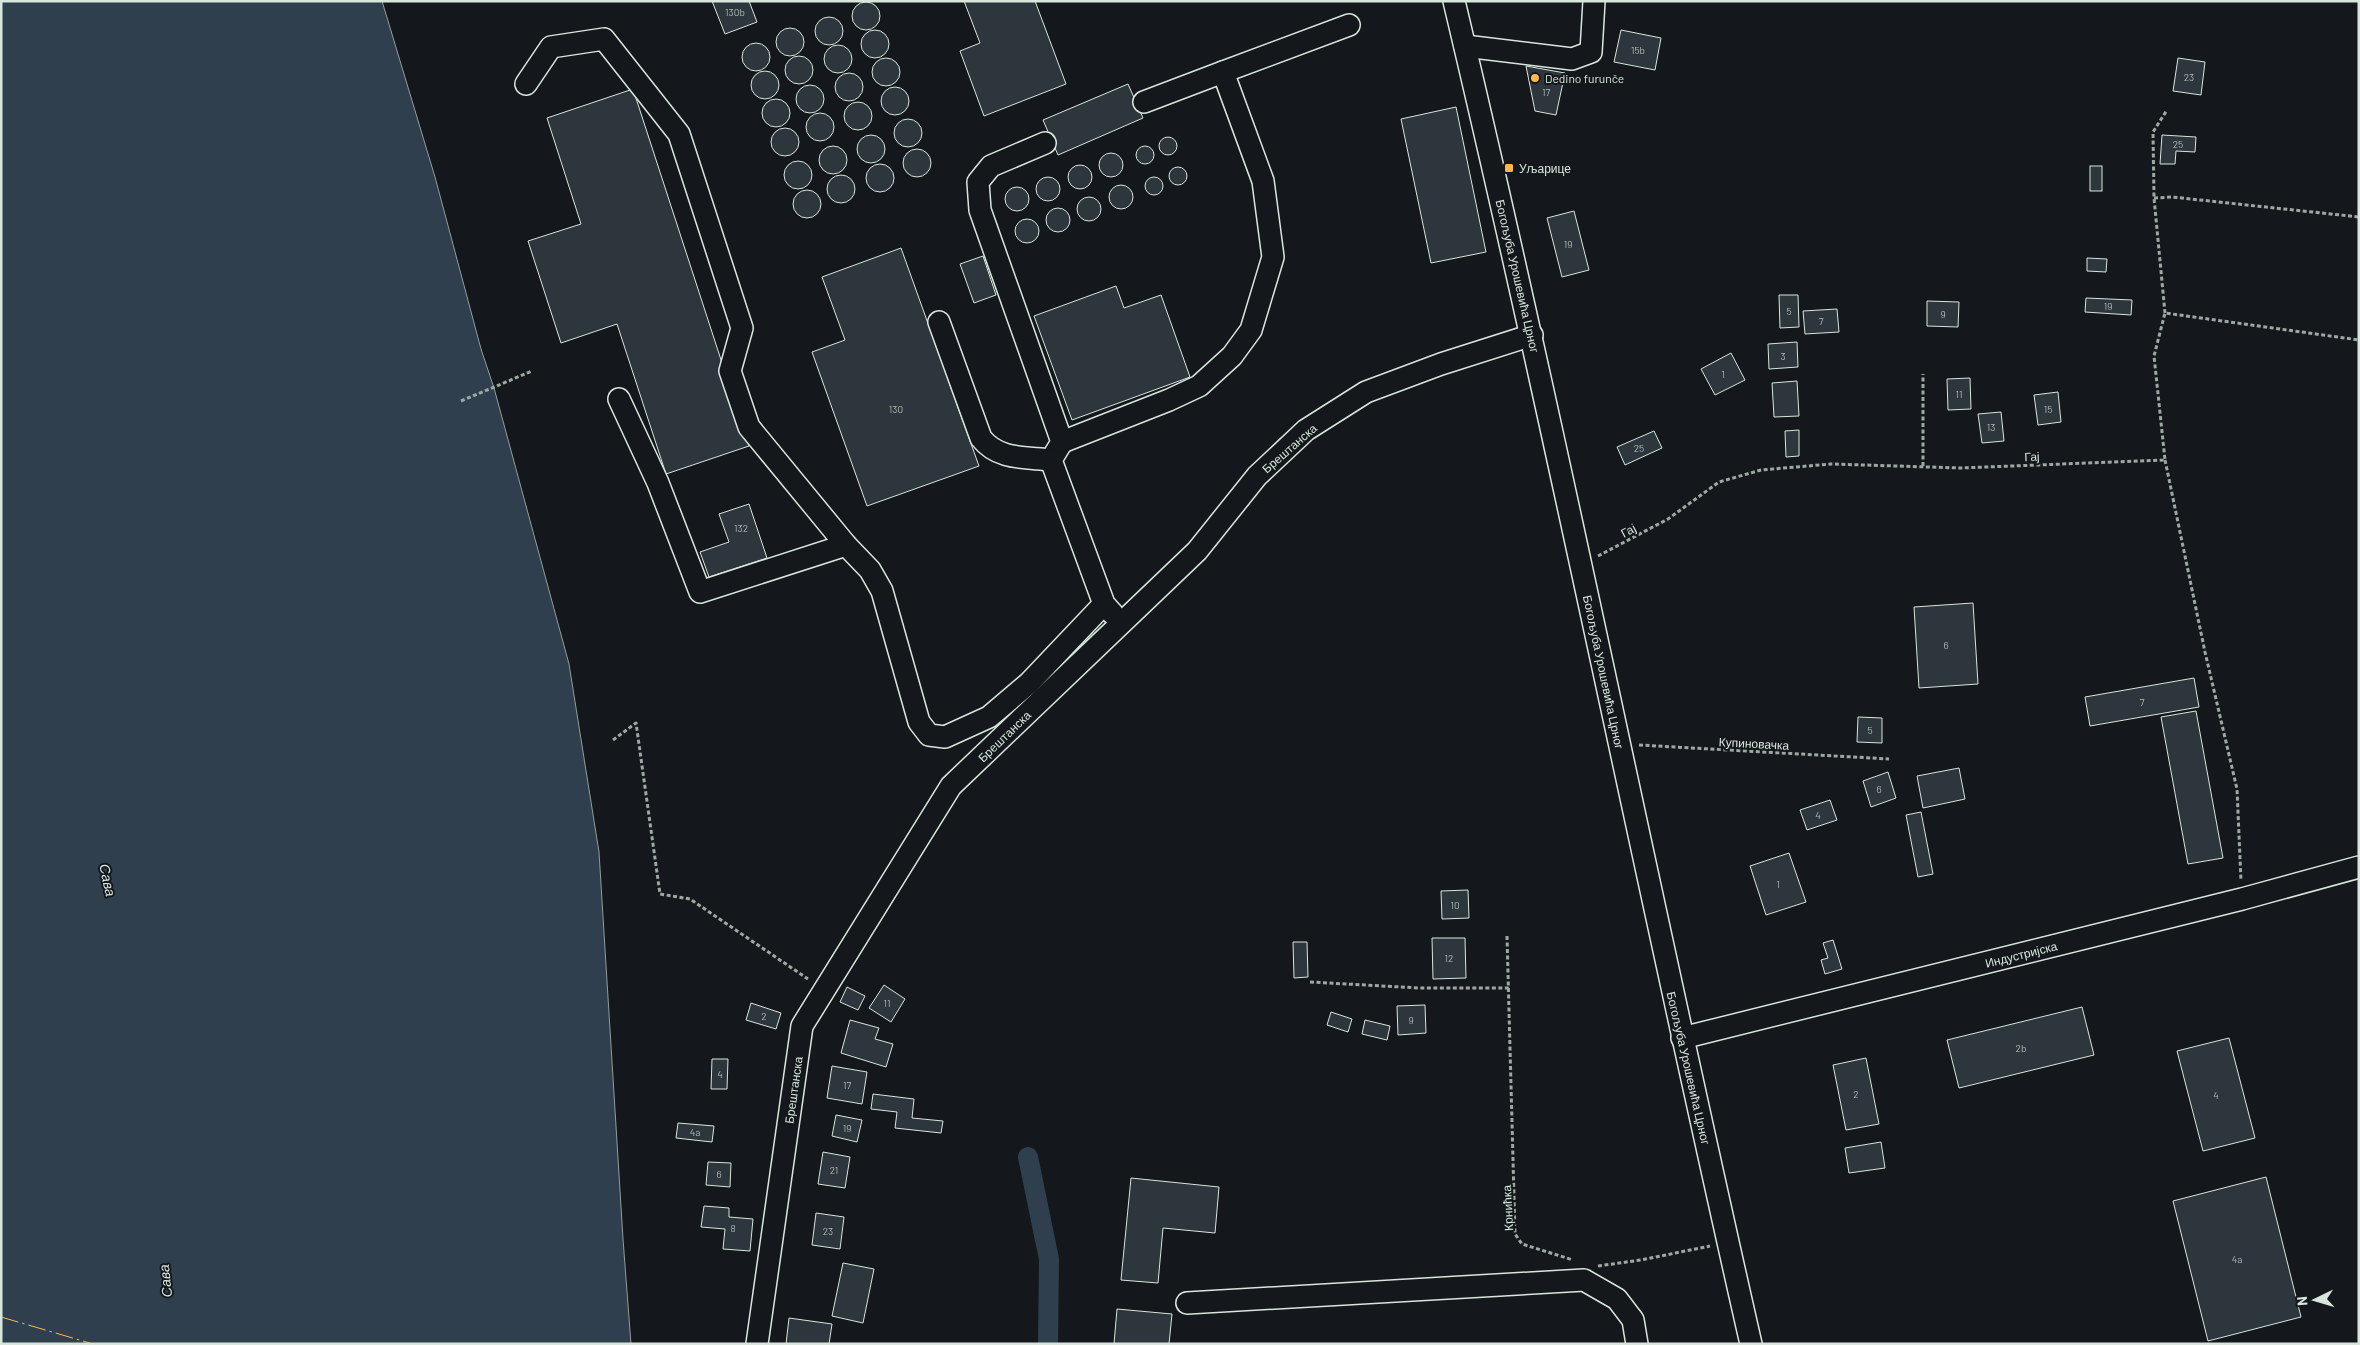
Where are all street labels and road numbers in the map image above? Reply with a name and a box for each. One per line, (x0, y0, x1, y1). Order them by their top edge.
street label: Богољуба Урошевића Црног (1493, 198, 1543, 355)
street label: Брештанска (1259, 420, 1320, 476)
street label: Гај (2024, 449, 2040, 464)
street label: Гај (1618, 520, 1638, 541)
street label: Богољуба Урошевића Црног (1580, 594, 1627, 751)
street label: Брештанска (975, 707, 1034, 765)
street label: Купиновачка (1718, 734, 1790, 753)
street label: Индустријска (1983, 938, 2059, 971)
street label: Богољуба Урошевића Црног (1664, 990, 1714, 1147)
street label: Брештанска (781, 1055, 806, 1125)
street label: Крнићка (1499, 1184, 1516, 1231)

